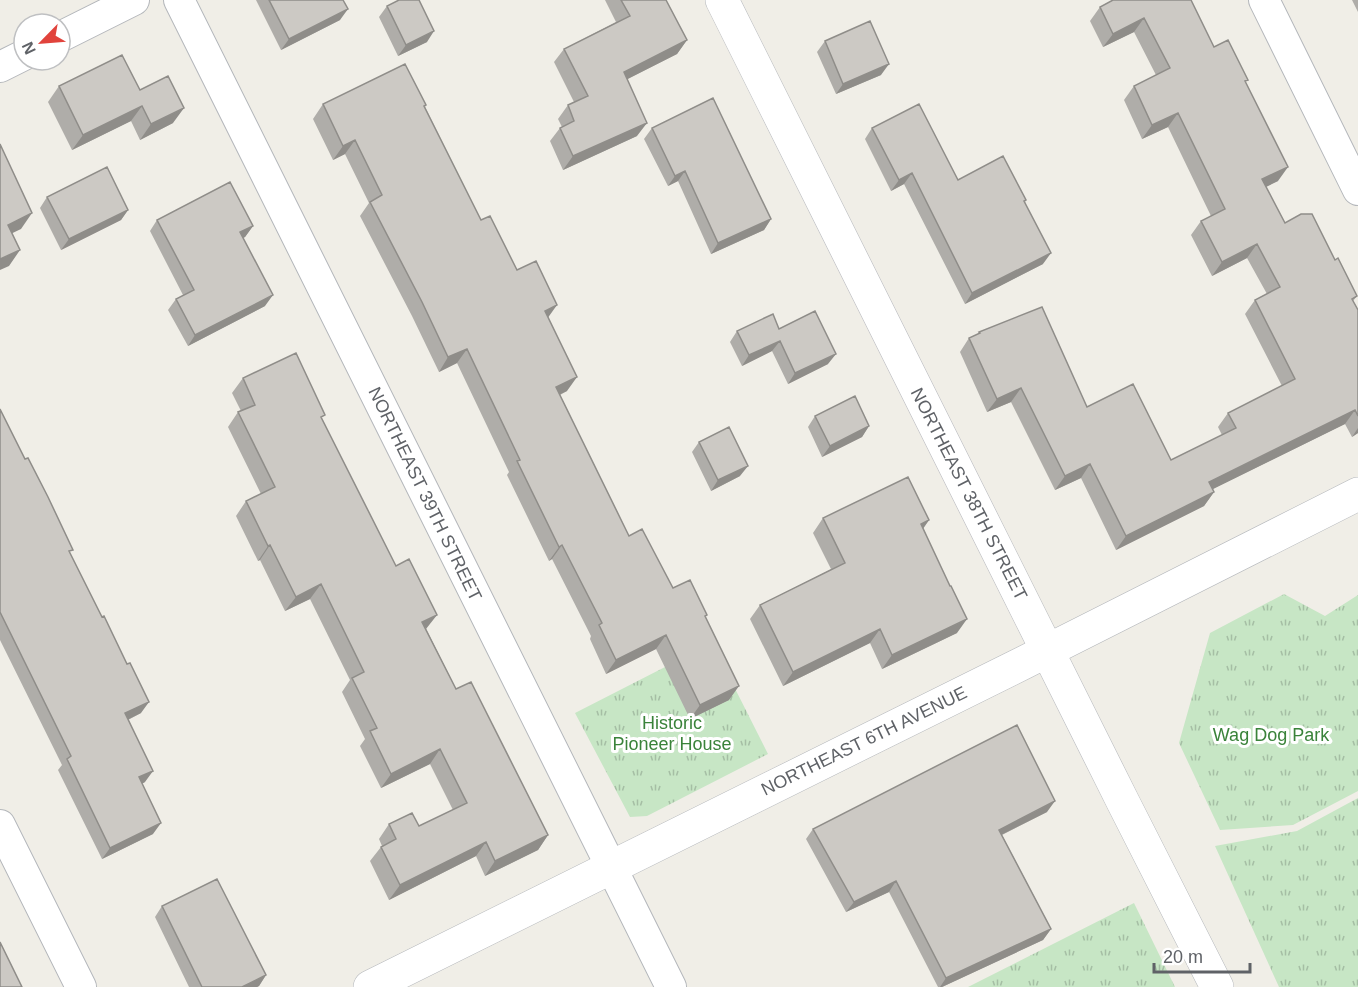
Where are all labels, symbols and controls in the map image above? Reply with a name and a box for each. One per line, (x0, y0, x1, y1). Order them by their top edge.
north arrow (12, 12, 72, 72)
text: N (19, 39, 39, 57)
street label: NORTHEAST 39TH STREET (364, 384, 486, 604)
street label: NORTHEAST 38TH STREET (907, 385, 1031, 603)
street label: NORTHEAST 6TH AVENUE (758, 682, 970, 800)
park label: Historic Pioneer House (612, 713, 732, 754)
park label: Wag Dog Park (1213, 725, 1330, 745)
scale bar (1154, 936, 1250, 974)
text: 20 m (1163, 947, 1203, 967)

